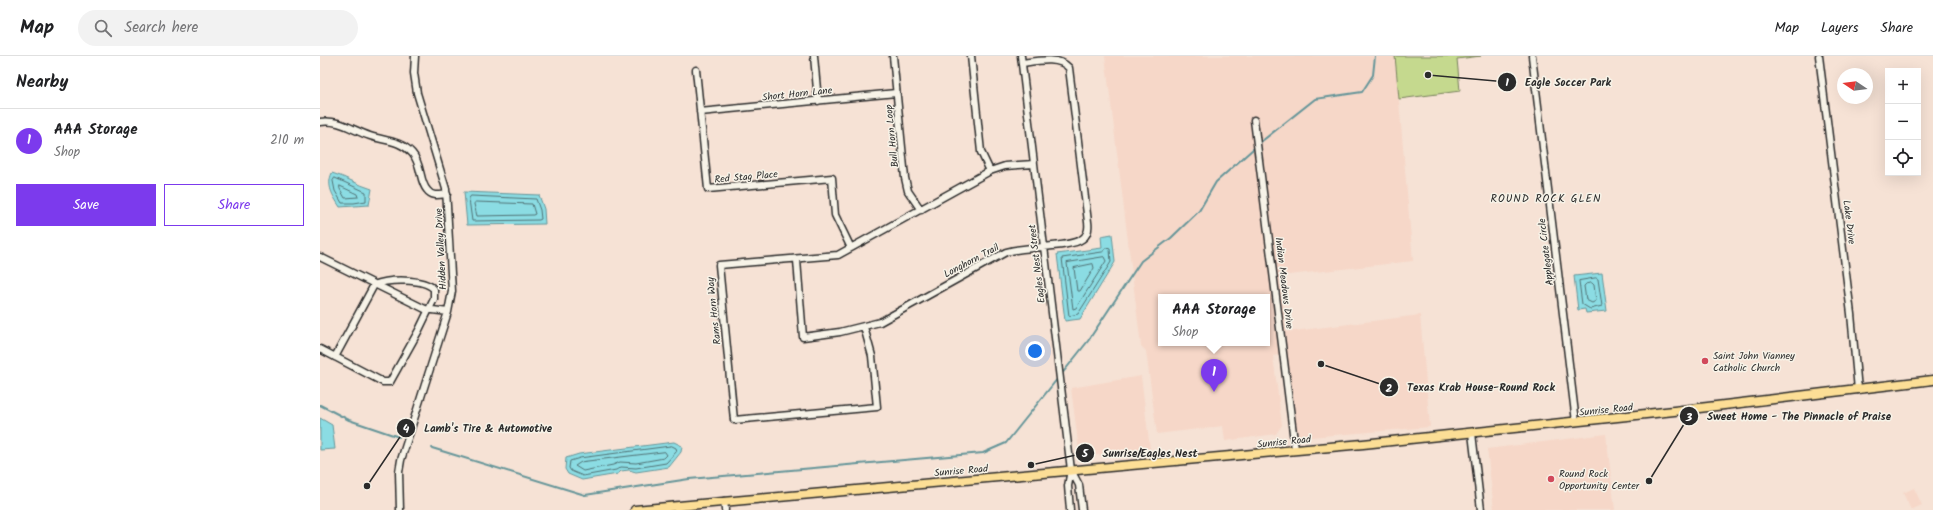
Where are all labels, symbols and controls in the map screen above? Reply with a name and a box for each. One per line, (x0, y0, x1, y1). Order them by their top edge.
search box (78, 10, 358, 46)
text: Map (20, 13, 54, 43)
text: Search here (124, 16, 198, 40)
icon: search (92, 17, 114, 39)
text: Map (1775, 17, 1799, 39)
text: Layers (1821, 17, 1859, 39)
text: Share (1881, 17, 1913, 39)
north arrow (1837, 68, 1873, 104)
map controls (1885, 68, 1921, 176)
button: + (1885, 68, 1921, 104)
text: Nearby (16, 69, 68, 96)
callout: Eagle Soccer Park (1497, 70, 1619, 93)
text: 1 (1505, 73, 1509, 92)
text: Eagle Soccer Park (1525, 74, 1612, 92)
street label: Short Horn Lane (761, 82, 833, 106)
street label: Bull Horn Loop (881, 103, 903, 168)
button: − (1885, 104, 1921, 140)
text: AAA Storage (54, 118, 138, 142)
text: 1 (27, 130, 31, 151)
text: 210 m (270, 130, 304, 151)
button: locate (1885, 140, 1921, 176)
text: Shop (54, 142, 80, 163)
street label: Red Stag Place (714, 166, 779, 188)
button: Save (16, 184, 156, 226)
button: Share (164, 184, 304, 226)
district label: ROUND ROCK GLEN (1491, 190, 1601, 208)
street label: Lake Drive (1838, 199, 1860, 246)
street label: Hidden Valley Drive (431, 207, 451, 290)
street label: Applegate Circle (1534, 217, 1558, 286)
street label: Eagles Nest Street (1024, 223, 1050, 304)
street label: Indian Meadows Drive (1270, 236, 1298, 330)
street label: Longhorn Trail (941, 239, 1003, 282)
street label: Rams Horn Way (702, 276, 725, 345)
popup (1158, 294, 1270, 346)
text: AAA Storage (1172, 298, 1256, 322)
text: Shop (1172, 322, 1198, 343)
your location (1025, 341, 1045, 361)
place label: Saint John Vianney Catholic Church (1713, 348, 1795, 376)
marker: Saint John Vianney Catholic Church (1700, 356, 1710, 366)
pin: 1 (1201, 359, 1227, 392)
callout: Texas Krab House-Round Rock (1379, 376, 1563, 399)
text: 2 (1386, 379, 1393, 398)
text: Texas Krab House-Round Rock (1407, 379, 1555, 397)
street label: Sunrise Road (1578, 399, 1635, 421)
callout: Sweet Home - The Pinnacle of Praise (1679, 405, 1899, 428)
text: 3 (1685, 408, 1693, 427)
text: Sweet Home - The Pinnacle of Praise (1707, 408, 1892, 426)
callout: Lamb's Tire & Automotive (396, 416, 560, 439)
text: 4 (403, 419, 410, 438)
text: Lamb's Tire & Automotive (424, 420, 553, 438)
street label: Sunrise Road (1256, 431, 1313, 453)
callout: Sunrise/Eagles Nest (1075, 442, 1206, 465)
text: 5 (1081, 444, 1089, 463)
text: Sunrise/Eagles Nest (1103, 445, 1199, 463)
street label: Sunrise Road (934, 461, 990, 481)
place label: Round Rock Opportunity Center (1559, 466, 1640, 494)
marker: Round Rock Opportunity Center (1546, 474, 1556, 484)

